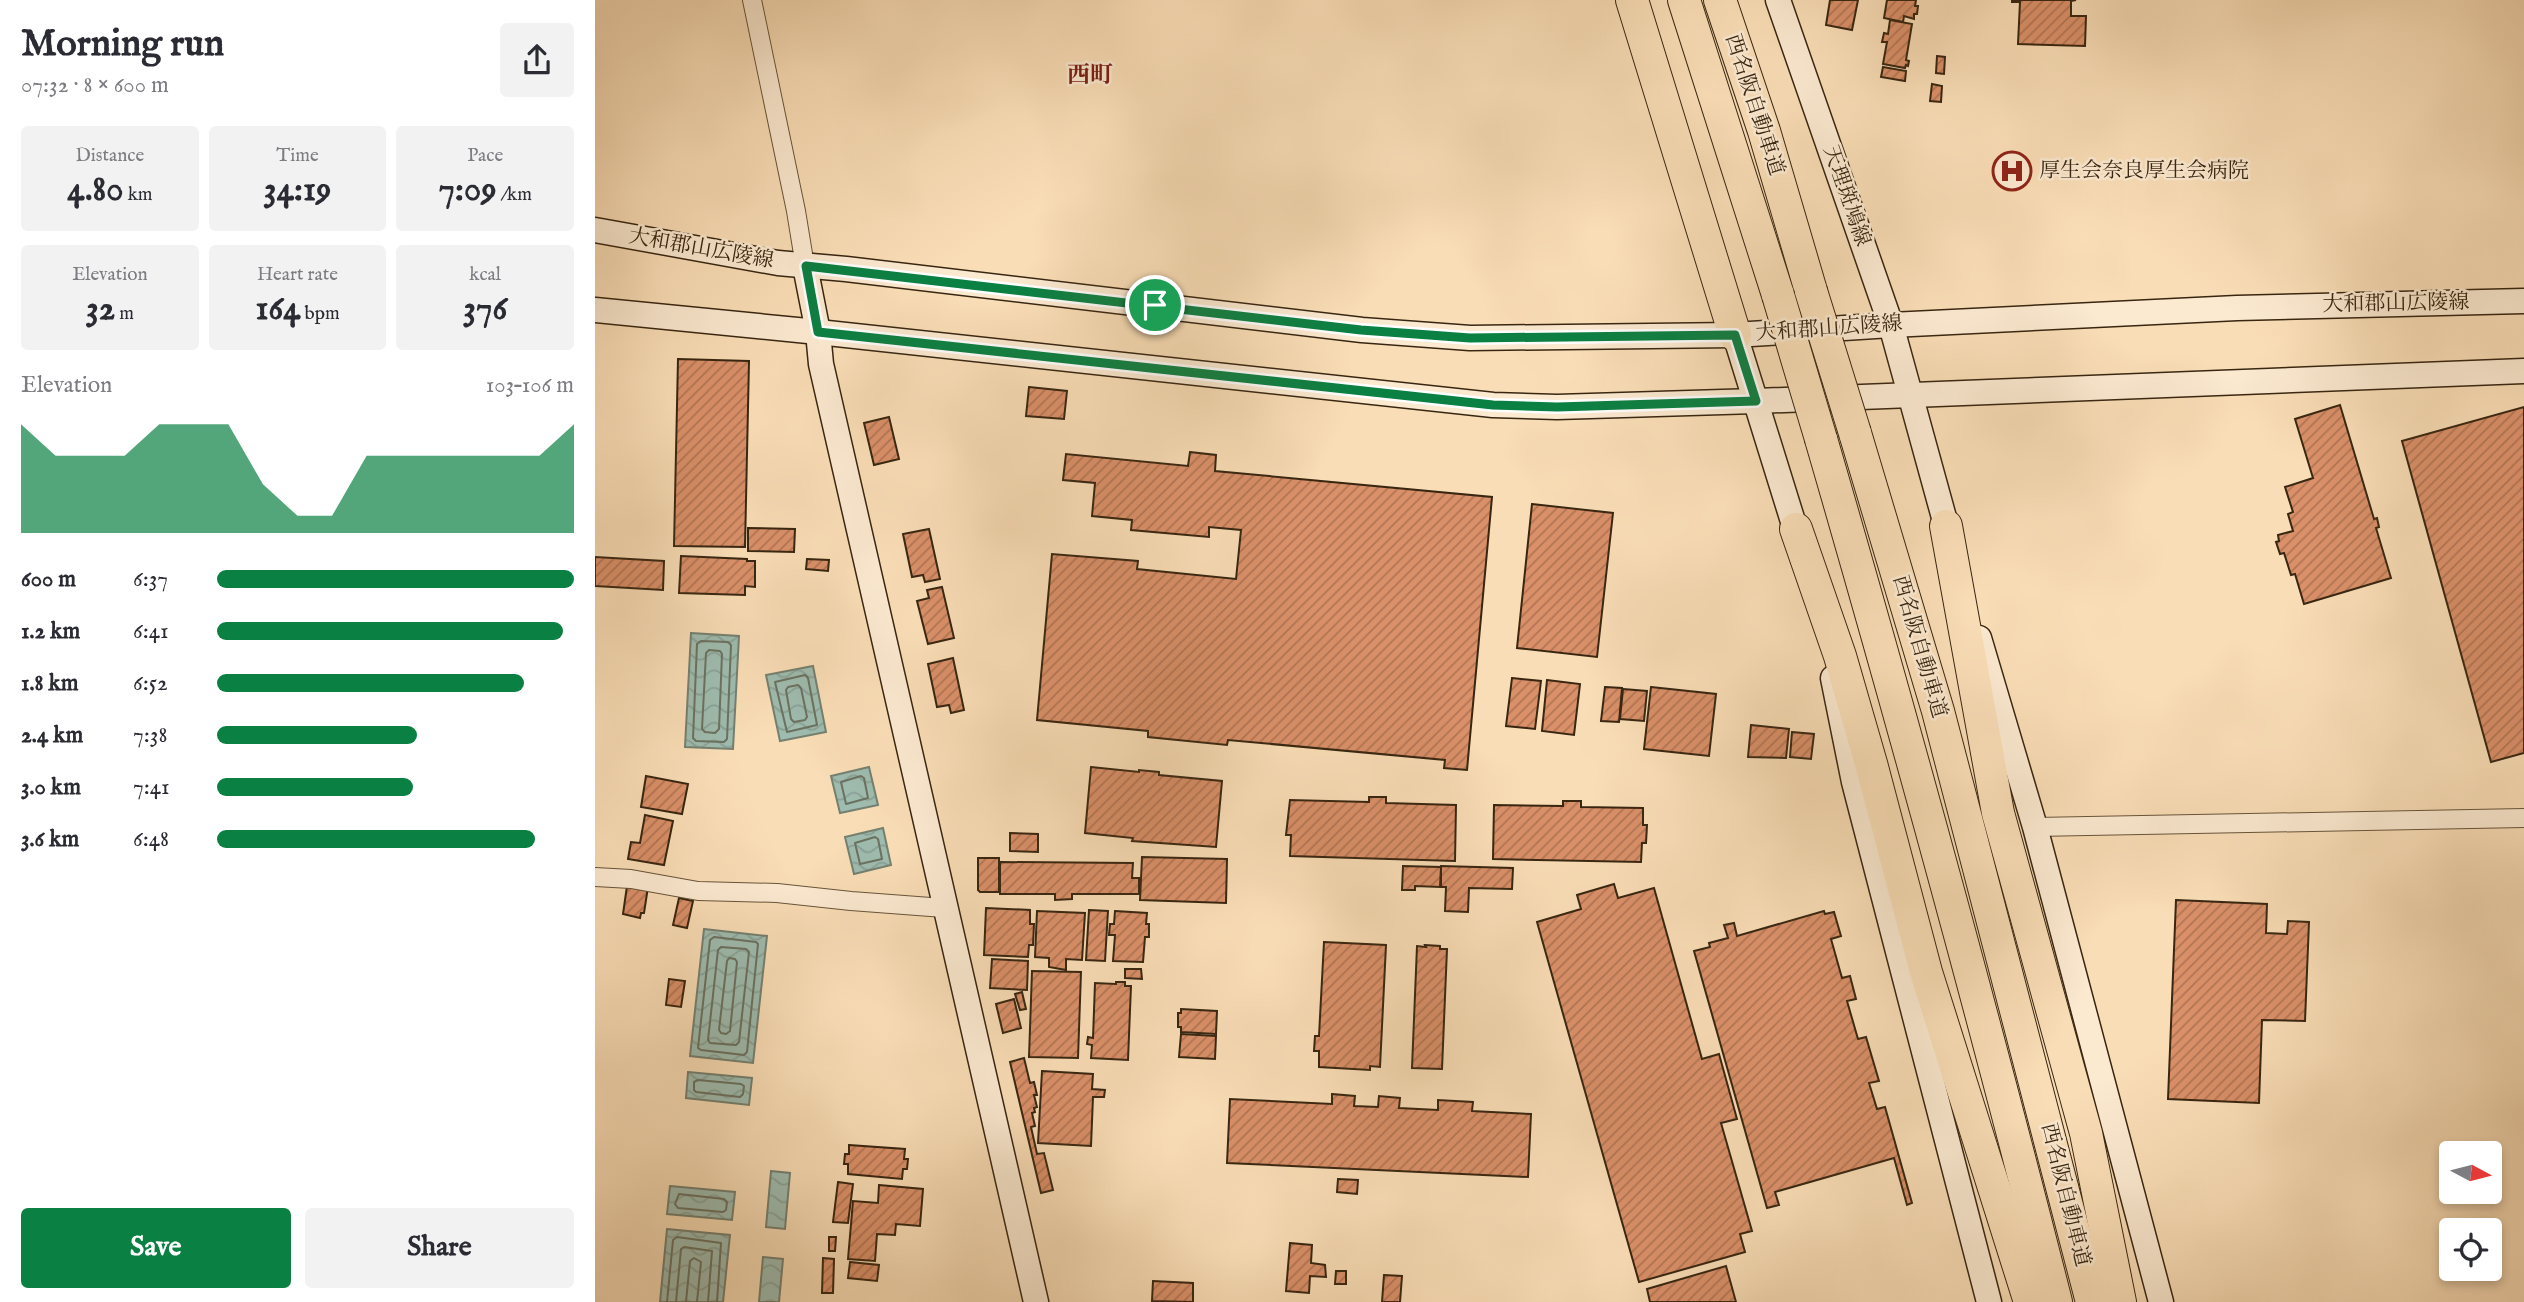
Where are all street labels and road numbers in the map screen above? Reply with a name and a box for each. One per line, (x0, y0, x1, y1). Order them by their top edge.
street label: 西名阪自動車道 (1718, 31, 1790, 179)
street label: 天理斑鳩線 (1816, 142, 1876, 250)
street label: 大和郡山広陵線 (626, 223, 776, 275)
street label: 大和郡山広陵線 (2322, 289, 2470, 319)
street label: 大和郡山広陵線 (1755, 310, 1903, 348)
street label: 西名阪自動車道 (1886, 573, 1952, 721)
street label: 西名阪自動車道 (2034, 1120, 2096, 1270)

